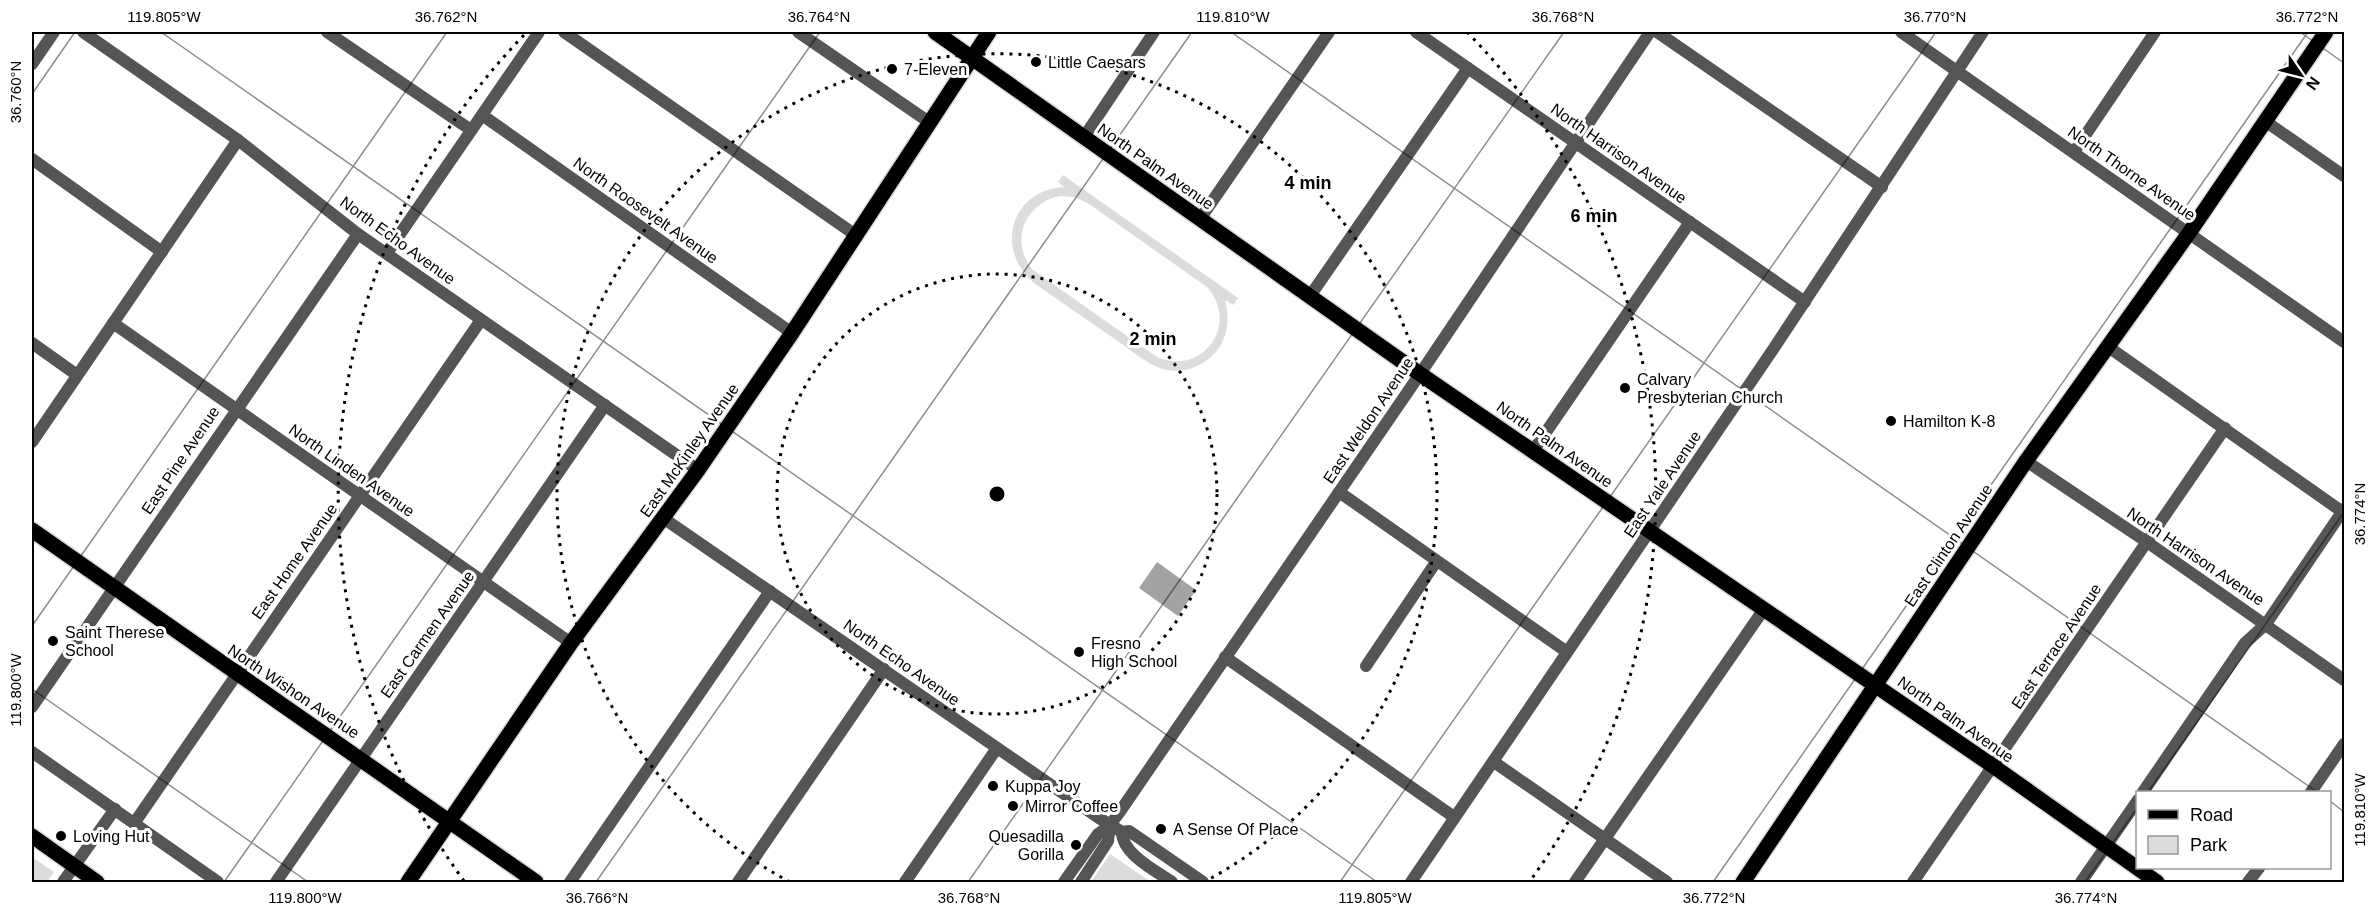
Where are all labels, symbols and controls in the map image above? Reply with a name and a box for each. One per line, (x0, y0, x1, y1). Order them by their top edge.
text: 119.805°W (127, 8, 201, 25)
text: 36.762°N (415, 8, 477, 25)
text: 36.764°N (788, 8, 850, 25)
text: 119.810°W (1196, 8, 1270, 25)
text: 36.768°N (1532, 8, 1594, 25)
text: 36.770°N (1904, 8, 1966, 25)
text: 36.772°N (2276, 8, 2338, 25)
north arrow (2271, 45, 2331, 105)
place label: Little Caesars (1048, 54, 1146, 71)
marker: Little Caesars (1029, 55, 1043, 69)
text: 36.760°N (7, 61, 24, 123)
place label: 7-Eleven (904, 61, 967, 78)
marker: 7-Eleven (885, 62, 899, 76)
text: N (2303, 74, 2323, 93)
street label: North Harrison Avenue (1548, 100, 1690, 207)
street label: North Palm Avenue (1094, 120, 1217, 213)
street label: North Thorne Avenue (2065, 123, 2199, 224)
street label: North Roosevelt Avenue (570, 154, 721, 267)
text: 4 min (1284, 173, 1332, 193)
street label: North Echo Avenue (337, 193, 458, 288)
text: 6 min (1570, 206, 1618, 226)
text: 2 min (1129, 329, 1177, 349)
street label: East Weldon Avenue (1320, 354, 1417, 486)
place label: Calvary Presbyterian Church (1637, 371, 1783, 406)
street label: East McKinley Avenue (637, 380, 742, 520)
marker: Calvary Presbyterian Church (1618, 381, 1632, 395)
street label: North Palm Avenue (1493, 398, 1616, 491)
street label: East Pine Avenue (138, 403, 223, 517)
place label: Hamilton K-8 (1903, 413, 1996, 430)
marker: Hamilton K-8 (1884, 414, 1898, 428)
street label: North Linden Avenue (286, 421, 418, 520)
street label: East Yale Avenue (1621, 428, 1704, 541)
street label: East Clinton Avenue (1901, 481, 1996, 610)
text: 36.774°N (2351, 483, 2368, 545)
centre of rings (987, 484, 1007, 504)
street label: East Home Avenue (248, 500, 341, 622)
street label: North Harrison Avenue (2124, 504, 2268, 609)
street label: East Carmen Avenue (377, 568, 478, 701)
street label: East Terrace Avenue (2008, 580, 2105, 712)
street label: North Echo Avenue (840, 616, 963, 709)
place label: Saint Therese School (65, 624, 164, 659)
marker: Saint Therese School (46, 634, 60, 648)
place label: Fresno High School (1091, 635, 1177, 670)
street label: North Wishon Avenue (225, 641, 363, 742)
marker: Fresno High School (1072, 645, 1086, 659)
text: 119.800°W (7, 653, 24, 727)
street label: North Palm Avenue (1894, 673, 2017, 766)
text: 119.810°W (2351, 773, 2368, 847)
place label: Kuppa Joy (1005, 778, 1081, 795)
marker: Kuppa Joy (986, 779, 1000, 793)
legend (2136, 791, 2331, 869)
place label: Mirror Coffee (1025, 798, 1118, 815)
marker: Mirror Coffee (1006, 799, 1020, 813)
text: Road (2190, 805, 2233, 825)
place label: A Sense Of Place (1173, 821, 1299, 838)
marker: A Sense Of Place (1154, 822, 1168, 836)
place label: Loving Hut (73, 828, 150, 845)
place label: Quesadilla Gorilla (988, 828, 1064, 863)
marker: Loving Hut (54, 829, 68, 843)
text: Park (2190, 835, 2228, 855)
marker: Quesadilla Gorilla (1069, 838, 1083, 852)
text: 119.800°W (268, 889, 342, 906)
text: 36.766°N (566, 889, 628, 906)
text: 36.768°N (938, 889, 1000, 906)
text: 119.805°W (1338, 889, 1412, 906)
text: 36.772°N (1683, 889, 1745, 906)
text: 36.774°N (2055, 889, 2117, 906)

